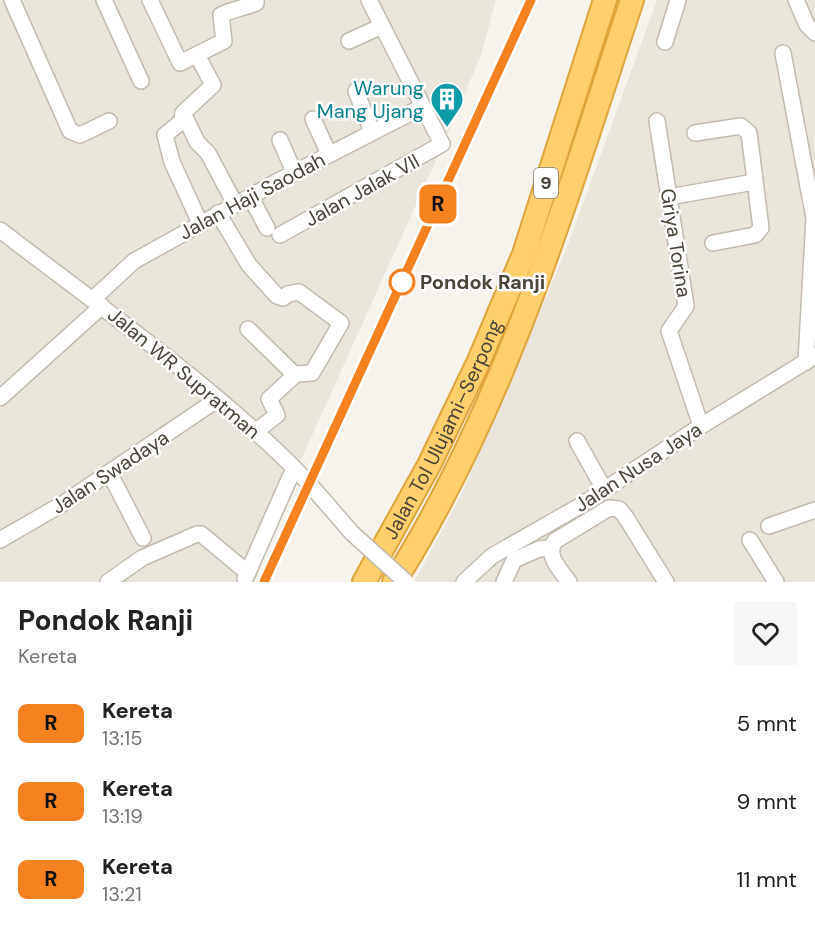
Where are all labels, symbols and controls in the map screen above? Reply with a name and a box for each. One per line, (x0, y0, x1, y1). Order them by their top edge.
place label: Warung Mang Ujang (317, 75, 424, 124)
building icon: Warung Mang Ujang (429, 81, 465, 128)
street label: Jalan Haji Saodah (174, 147, 330, 245)
street label: Jalan Jalak VII (300, 148, 424, 232)
road number: 9 (534, 168, 558, 198)
line badge: R (418, 184, 458, 224)
street label: Griya Torina (655, 187, 697, 299)
text: R (431, 190, 445, 218)
marker: Pondok Ranji (389, 269, 415, 295)
place label: Pondok Ranji (420, 269, 545, 295)
street label: Jalan WR Supratman (102, 302, 266, 444)
street label: Jalan Tol Ulujami–Serpong (377, 315, 508, 544)
street label: Jalan Nusa Jaya (569, 416, 707, 518)
street label: Jalan Swadaya (46, 424, 174, 520)
text: Pondok Ranji (18, 602, 193, 639)
button: heart (734, 602, 797, 665)
text: Kereta (18, 643, 77, 669)
text: Kereta (102, 696, 173, 725)
text: R (44, 709, 58, 737)
text: 5 mnt (737, 709, 797, 738)
text: 13:15 (102, 725, 143, 751)
text: Kereta (102, 774, 173, 803)
text: R (44, 787, 58, 815)
text: 9 mnt (736, 787, 797, 816)
text: 13:19 (102, 803, 143, 829)
text: Kereta (102, 852, 173, 881)
text: R (44, 865, 58, 893)
text: 11 mnt (737, 865, 797, 894)
text: 13:21 (102, 881, 142, 907)

